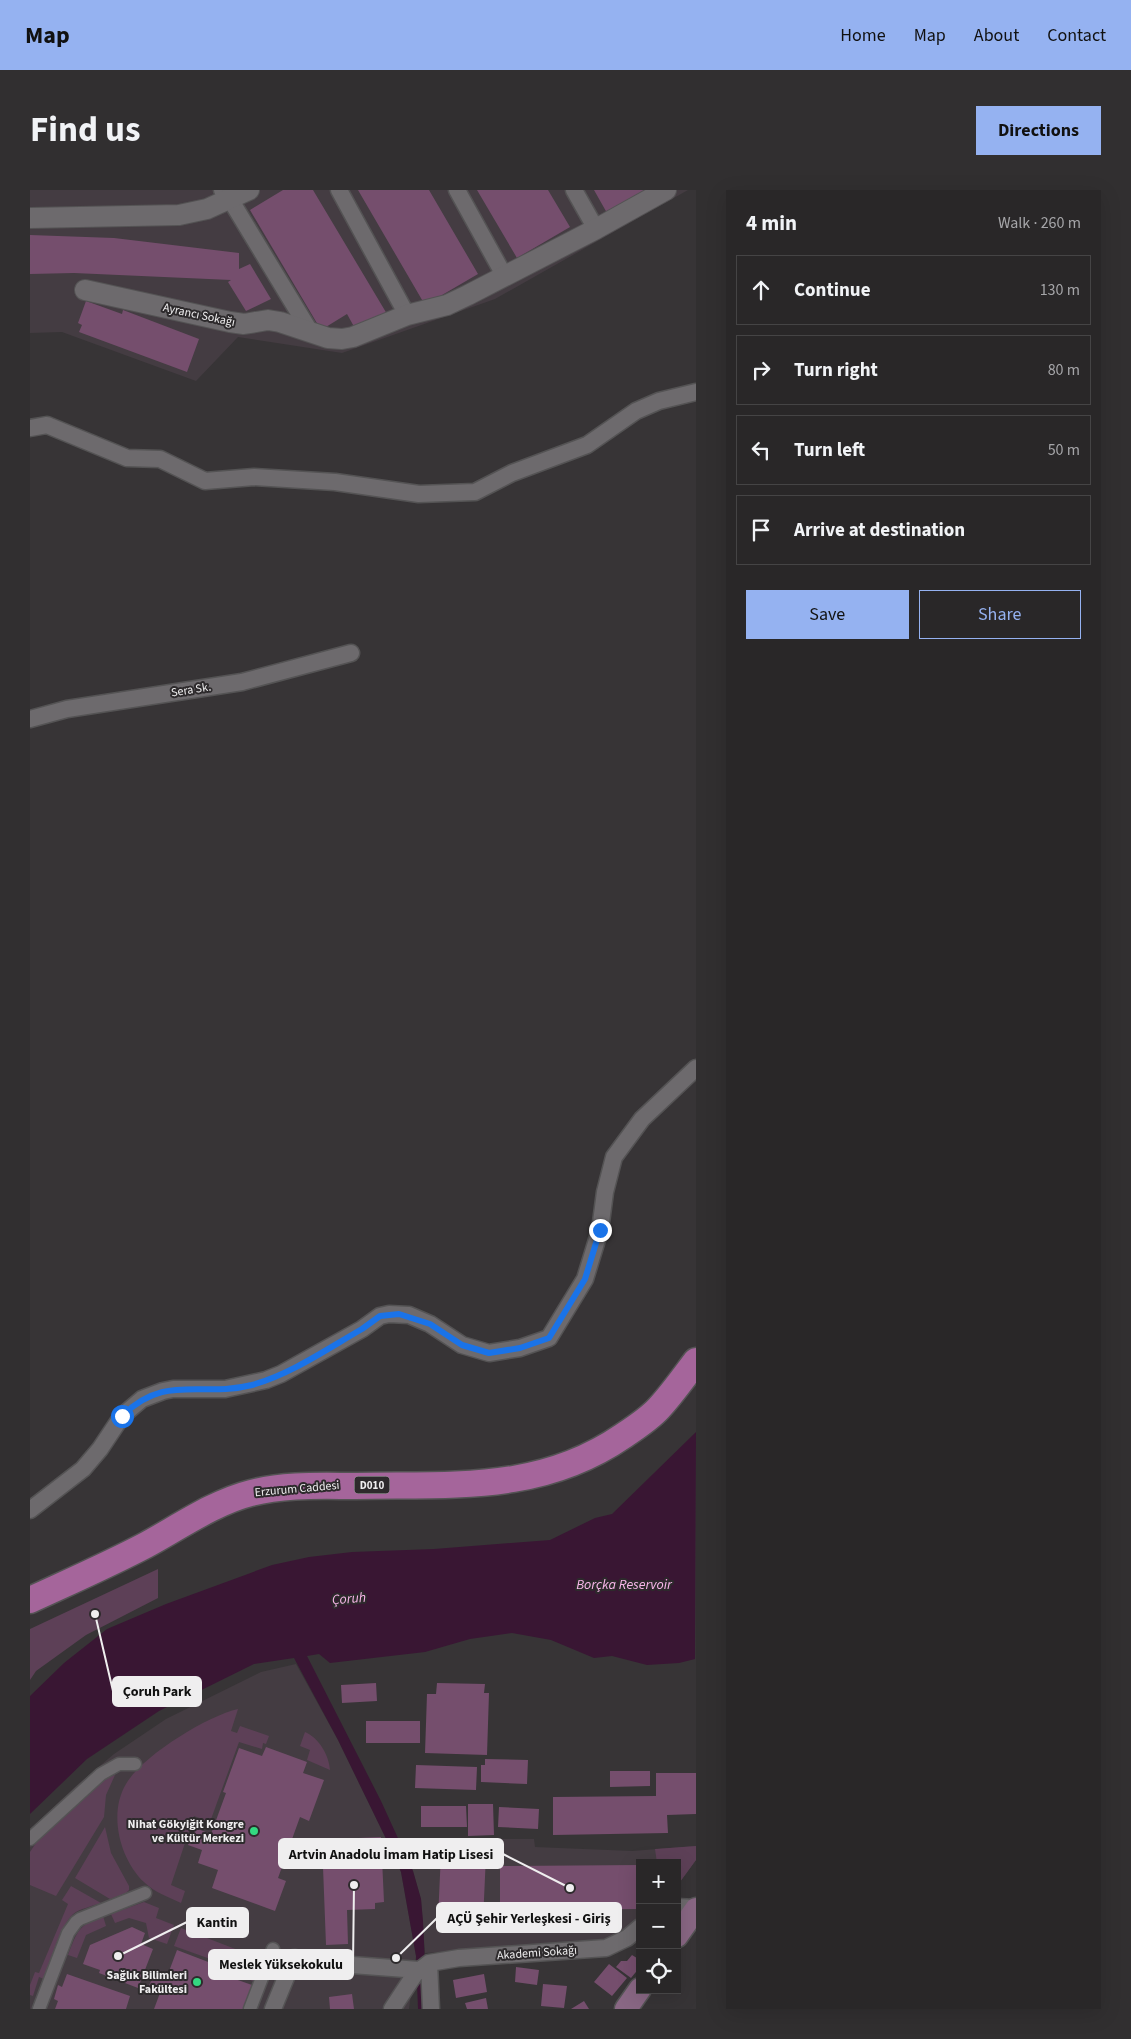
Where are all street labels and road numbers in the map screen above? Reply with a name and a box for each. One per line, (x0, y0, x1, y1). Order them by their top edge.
street label: Ayrancı Sokağı (161, 299, 237, 331)
street label: Sera Sk. (170, 678, 212, 702)
road number: D010 (354, 1476, 390, 1494)
street label: Erzurum Caddesi (254, 1477, 340, 1501)
street label: Akademi Sokağı (496, 1942, 578, 1964)

